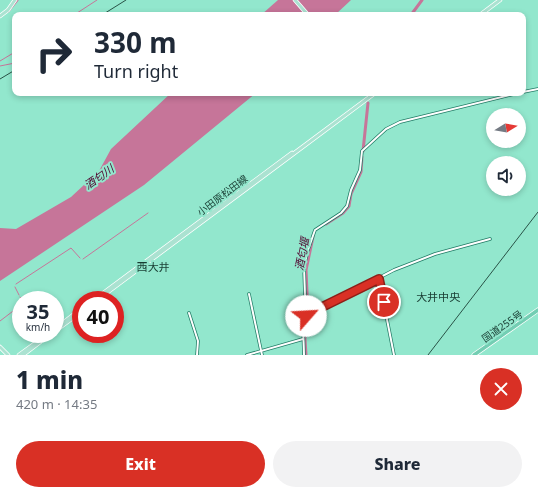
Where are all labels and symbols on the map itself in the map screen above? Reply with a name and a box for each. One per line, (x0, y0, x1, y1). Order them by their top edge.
north arrow (486, 108, 526, 148)
water label: 酒匂川 (81, 160, 117, 192)
street label: 小田原松田線 (194, 171, 250, 219)
water label: 酒匂堰 (291, 234, 312, 272)
district label: 西大井 (137, 259, 170, 274)
pin (367, 285, 401, 319)
district label: 大井中央 (416, 289, 461, 304)
speed limit sign: 40 (72, 291, 124, 343)
position arrow (285, 295, 327, 337)
street label: 国道255号 (479, 307, 525, 345)

